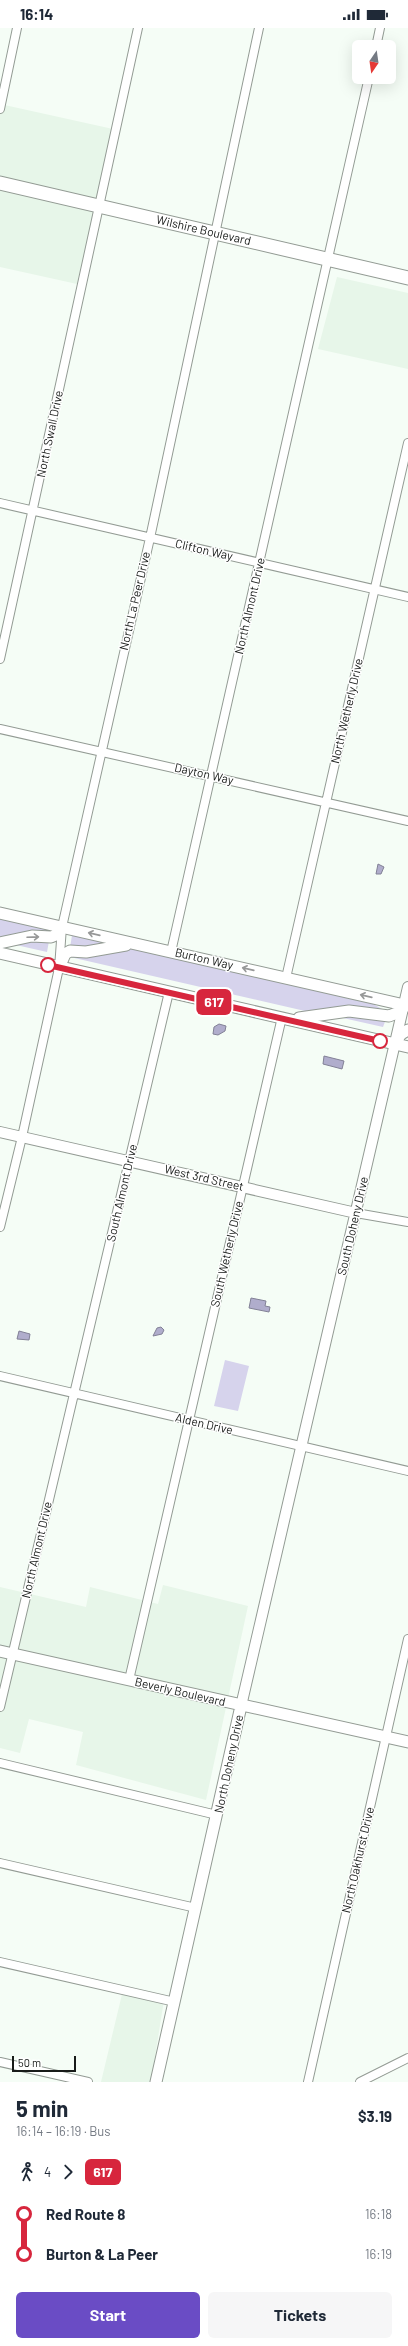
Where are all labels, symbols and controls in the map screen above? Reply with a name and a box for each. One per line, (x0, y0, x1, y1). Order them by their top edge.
text: 16:14 (20, 5, 53, 23)
north arrow (352, 40, 396, 84)
map controls (352, 40, 396, 84)
street label: Wilshire Boulevard (155, 212, 253, 247)
street label: North Swall Drive (33, 389, 65, 479)
street label: Clifton Way (174, 536, 235, 563)
street label: North La Peer Drive (116, 550, 152, 652)
street label: North Almont Drive (231, 556, 267, 655)
street label: North Wetherly Drive (327, 657, 365, 765)
street label: Dayton Way (173, 759, 236, 787)
one-way arrow (88, 930, 101, 938)
one-way arrow (26, 933, 39, 941)
street label: Burton Way (174, 945, 235, 972)
unlabelled marker (40, 957, 56, 973)
one-way arrow (242, 965, 255, 973)
line badge: 617 (191, 989, 237, 1015)
one-way arrow (360, 992, 373, 1000)
text: 617 (204, 993, 224, 1010)
unlabelled marker (372, 1033, 388, 1049)
street label: South Almont Drive (103, 1143, 139, 1243)
street label: West 3rd Street (163, 1161, 245, 1193)
street label: South Doheny Drive (334, 1175, 370, 1277)
street label: South Wetherly Drive (207, 1199, 245, 1308)
street label: Alden Drive (174, 1410, 234, 1436)
street label: North Almont Drive (18, 1500, 54, 1599)
street label: Beverly Boulevard (133, 1674, 227, 1708)
street label: North Doheny Drive (211, 1713, 245, 1814)
street label: North Oakhurst Drive (338, 1805, 376, 1914)
scale bar (12, 2054, 76, 2073)
text: 50 m (18, 2056, 41, 2069)
text: 5 min (16, 2095, 68, 2121)
text: $3.19 (358, 2107, 392, 2125)
text: 16:14 – 16:19 · Bus (16, 2123, 111, 2139)
icon: walk (16, 2161, 38, 2183)
icon: forward (57, 2161, 79, 2183)
text: 617 (93, 2163, 113, 2180)
text: 4 (44, 2164, 51, 2180)
text: Red Route 8 (46, 2205, 125, 2223)
text: 16:18 (365, 2206, 392, 2222)
text: Burton & La Peer (46, 2245, 158, 2263)
text: 16:19 (365, 2246, 392, 2262)
button: Start (16, 2292, 200, 2338)
button: Tickets (208, 2292, 392, 2338)

